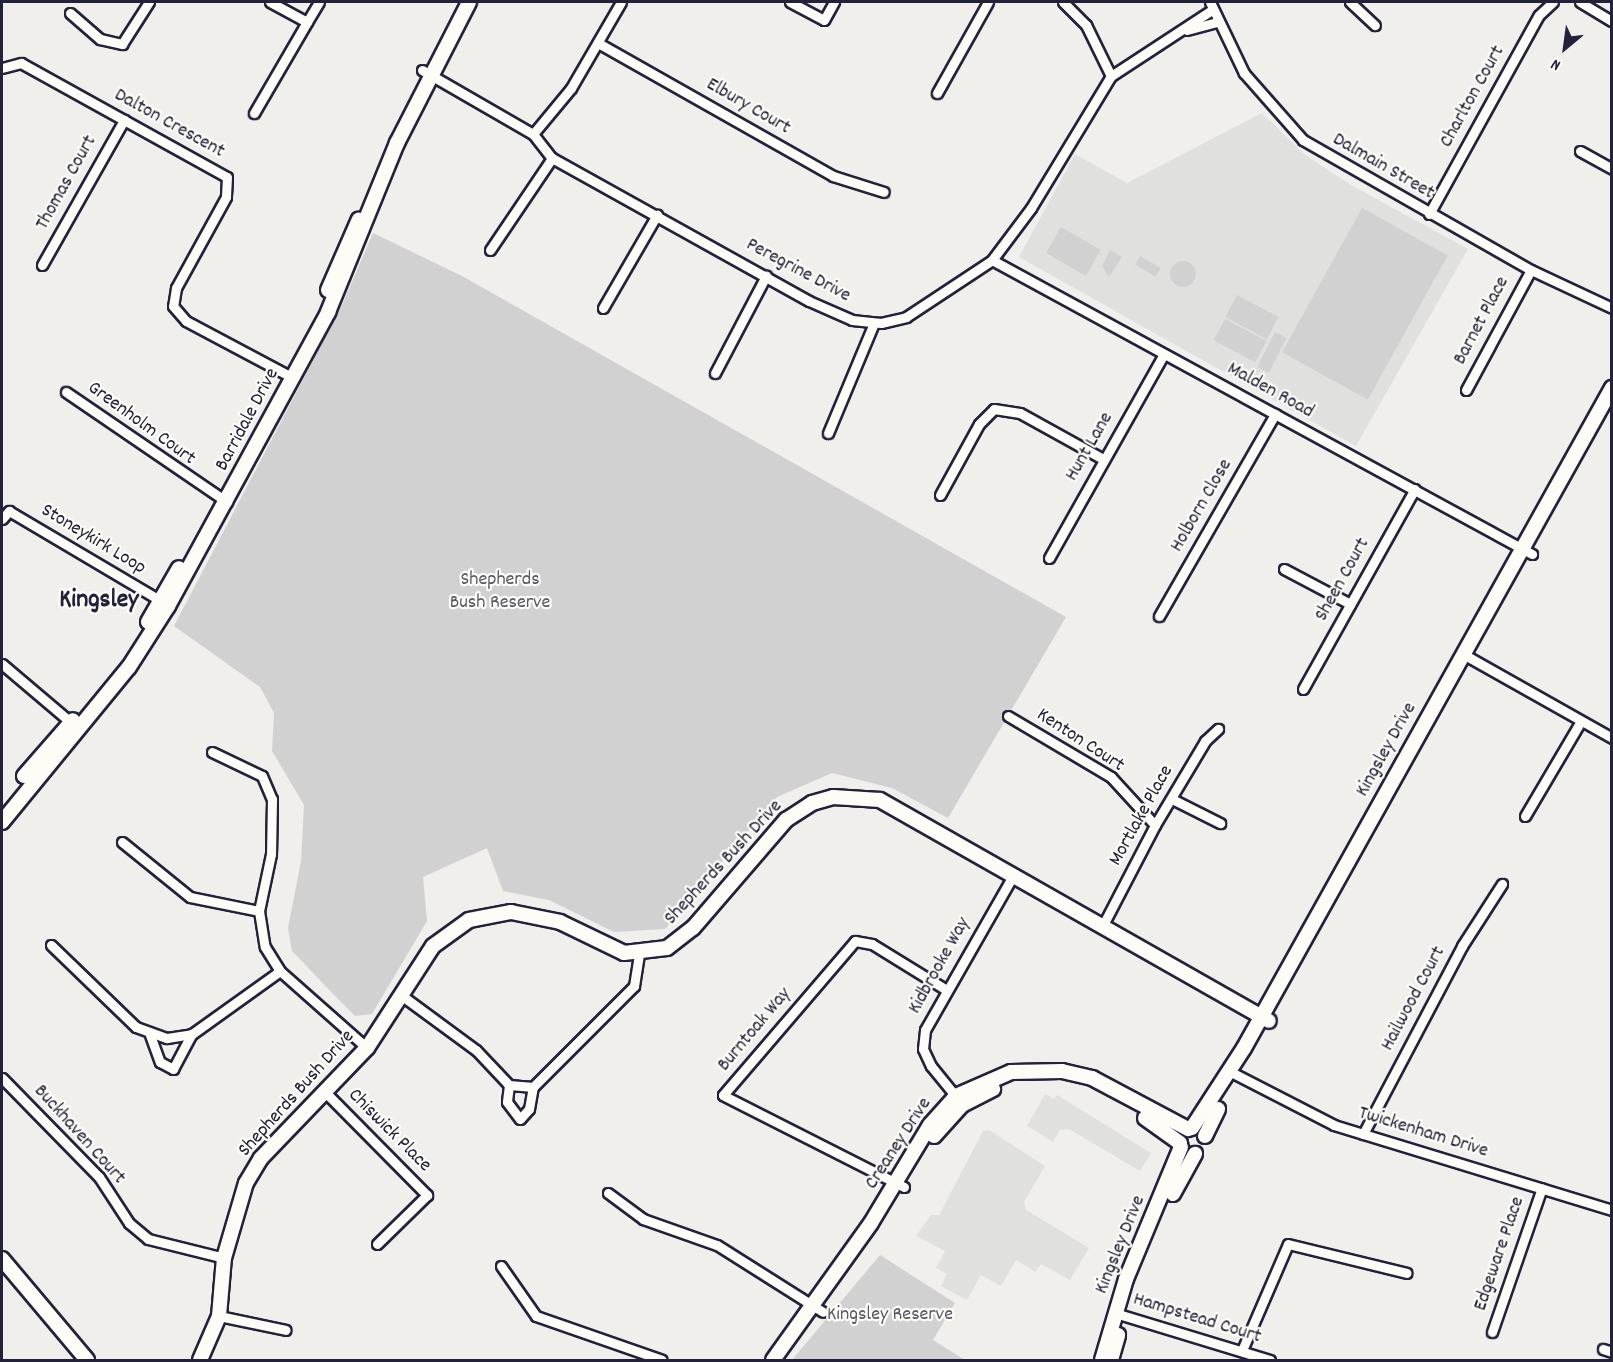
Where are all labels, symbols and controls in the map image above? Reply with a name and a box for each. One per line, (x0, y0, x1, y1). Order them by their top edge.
north arrow (1535, 18, 1595, 78)
street label: Charlton Court (1435, 42, 1511, 152)
text: N (1547, 52, 1565, 76)
street label: Elbury Court (702, 73, 794, 141)
street label: Dalton Crescent (110, 84, 228, 164)
street label: Dalmain Street (1328, 128, 1438, 206)
street label: Thomas Court (31, 132, 103, 234)
street label: Peregrine Drive (742, 233, 854, 309)
street label: Barnet Place (1449, 273, 1515, 369)
street label: Malden Road (1223, 357, 1317, 425)
street label: Barridale Drive (211, 365, 285, 475)
street label: Greenholm Court (82, 377, 200, 471)
street label: Hunt Lane (1061, 408, 1119, 486)
street label: Holborn Close (1166, 455, 1238, 557)
street label: Stoneykirk Loop (36, 499, 150, 581)
street label: Sheen Court (1310, 534, 1376, 626)
park label: Shepherds Bush Reserve (450, 568, 550, 615)
district label: Kingsley (59, 585, 139, 617)
street label: Kingsley Drive (1351, 699, 1423, 801)
street label: Kenton Court (1032, 704, 1128, 778)
street label: Mortlake Place (1105, 762, 1179, 870)
street label: Shepherds Bush Drive (660, 795, 788, 931)
street label: Kidbrooke Way (904, 914, 976, 1018)
street label: Hailwood Court (1376, 943, 1452, 1055)
street label: Burntoak Way (713, 983, 797, 1077)
street label: Shepherds Bush Drive (234, 1026, 360, 1162)
street label: Buckhaven Court (28, 1080, 130, 1190)
street label: Chiswick Place (342, 1084, 436, 1178)
street label: Creaney Drive (860, 1094, 938, 1194)
street label: Twickenham Drive (1355, 1102, 1491, 1164)
street label: Kingsley Drive (1090, 1192, 1152, 1298)
street label: Edgeware Place (1469, 1194, 1531, 1314)
street label: Hampstead Court (1130, 1288, 1264, 1350)
park label: Kingsley Reserve (827, 1303, 953, 1327)

